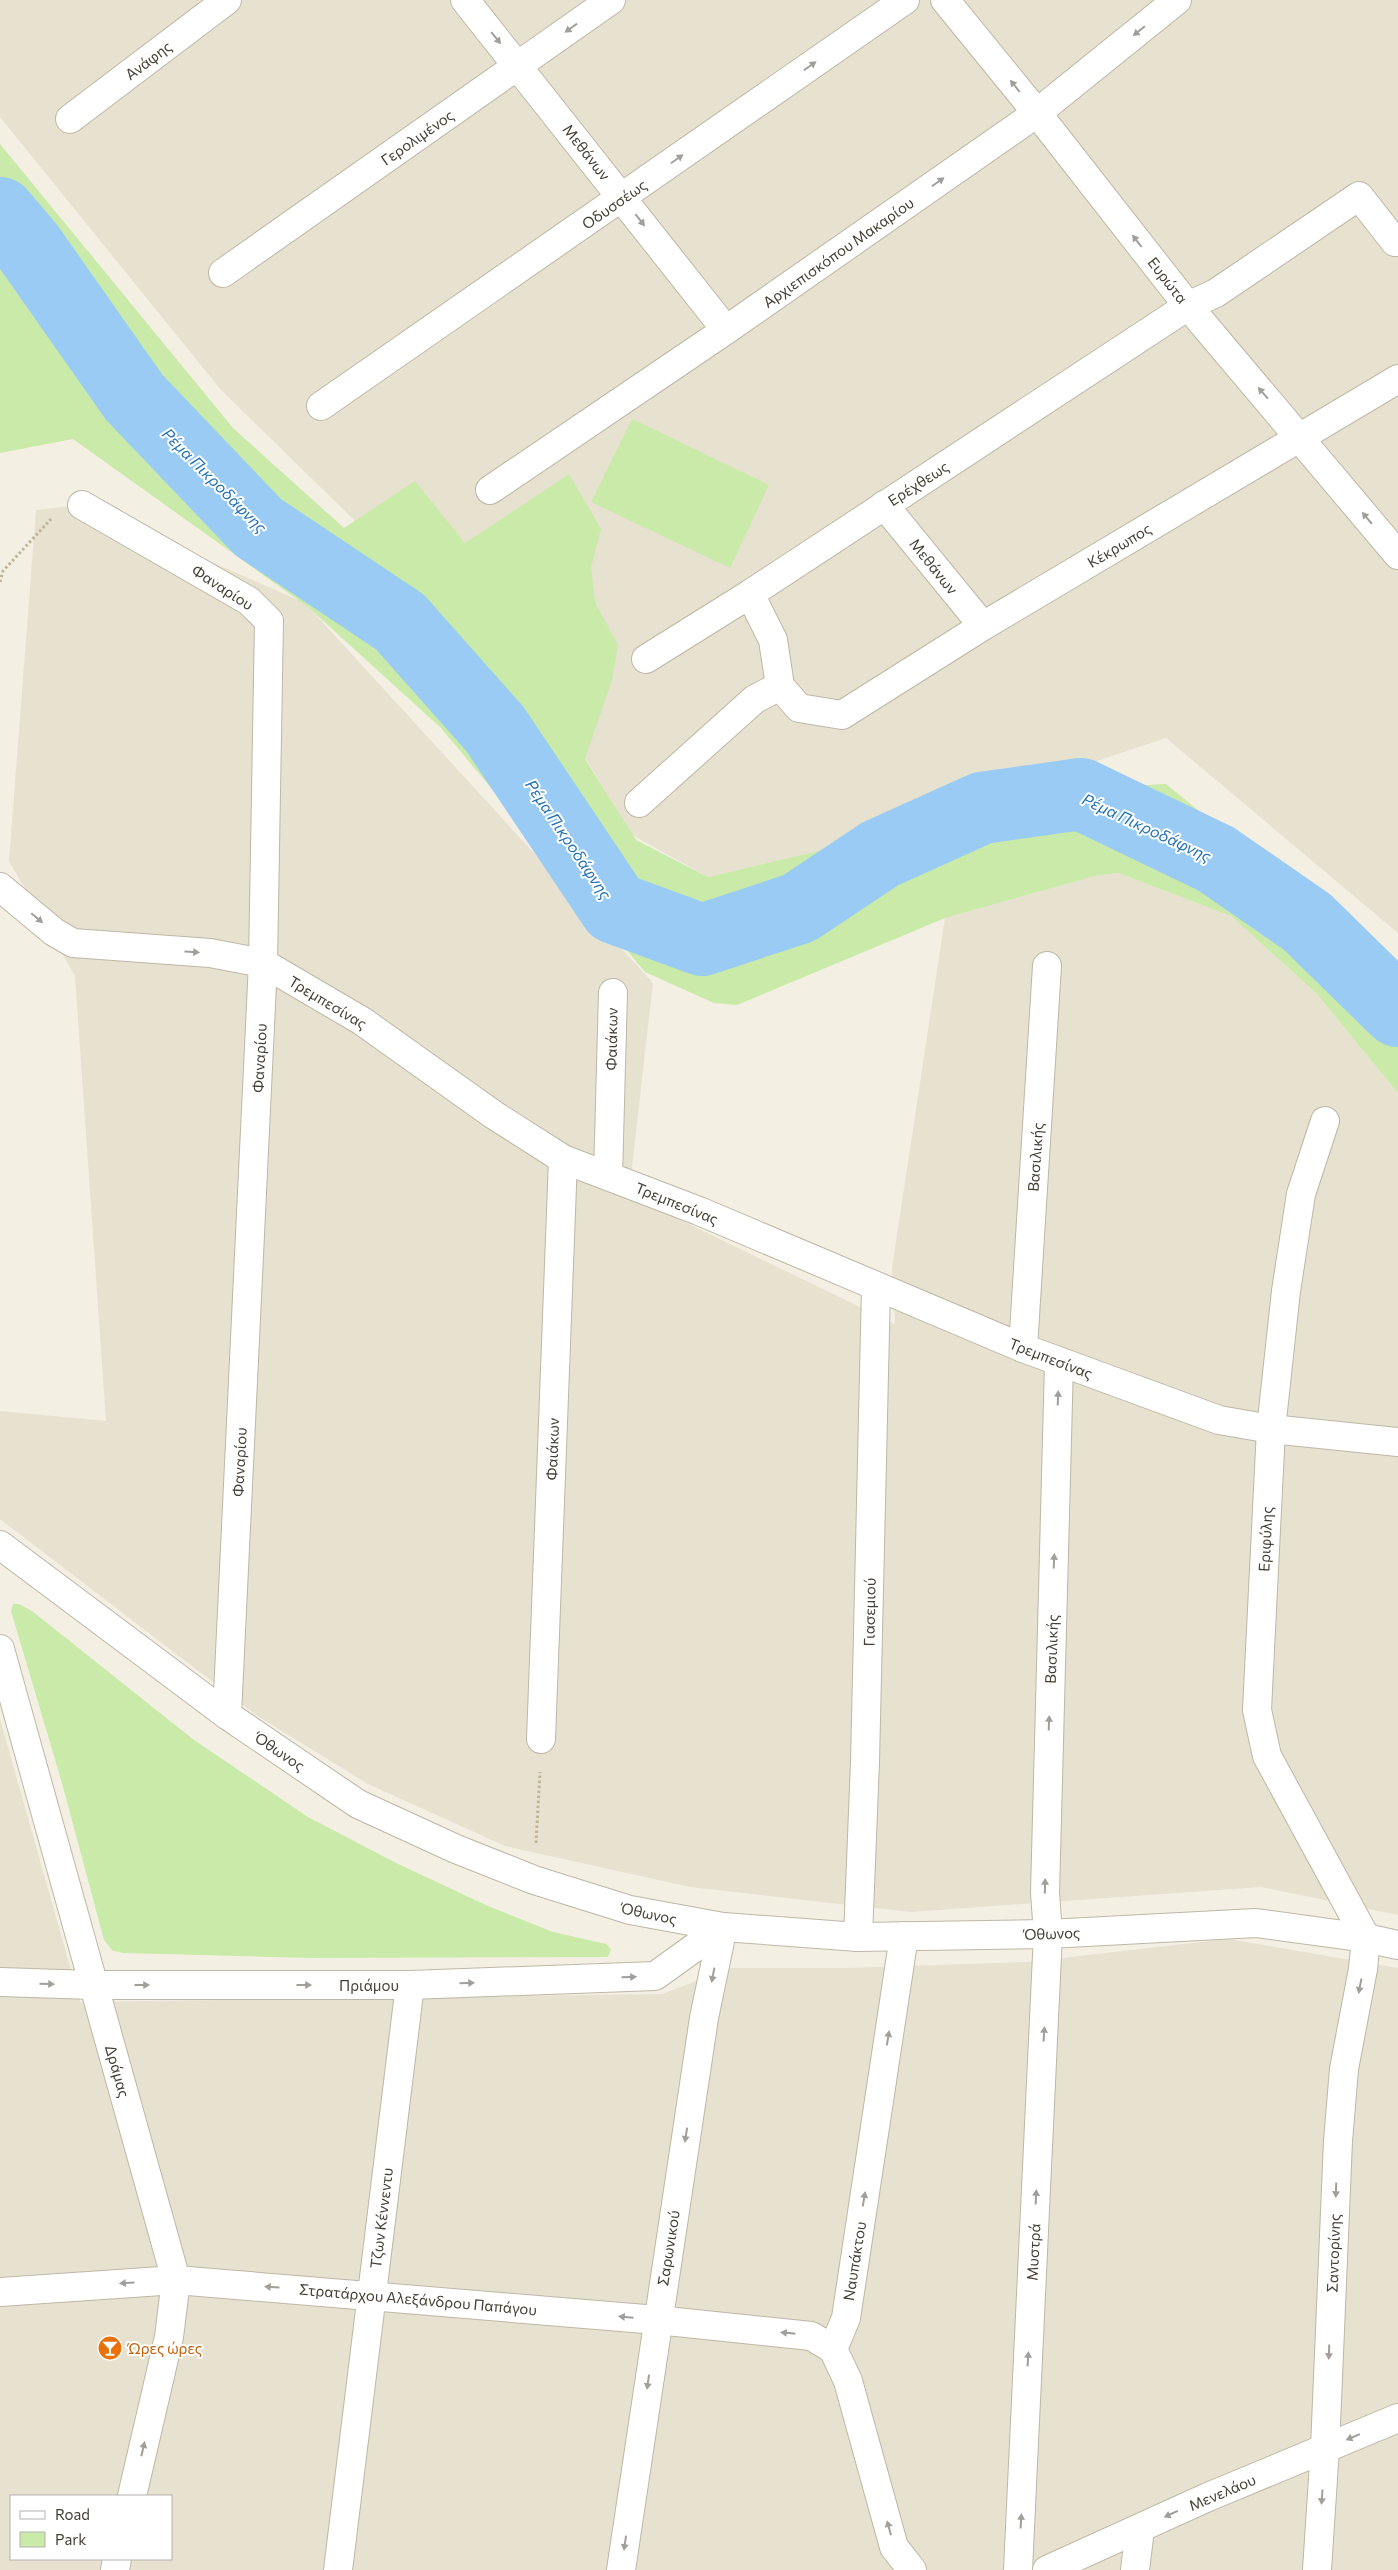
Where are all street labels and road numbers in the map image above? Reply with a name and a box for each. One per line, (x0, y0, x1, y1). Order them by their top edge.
street label: Ανάφης (121, 37, 175, 83)
street label: Γερολιμένος (377, 105, 457, 169)
street label: Μεθάνων (559, 120, 615, 184)
street label: Οδυσσέως (578, 175, 650, 233)
street label: Αρχιεπισκόπου Μακαρίου (759, 193, 917, 311)
street label: Ευρώτα (1144, 253, 1192, 307)
street label: Ερέχθεως (884, 457, 952, 509)
street label: Κέκρωπος (1084, 519, 1154, 571)
street label: Μεθάνων (906, 535, 962, 598)
street label: Φαναρίου (189, 561, 257, 613)
street label: Τρεμπεσίνας (286, 972, 370, 1032)
street label: Φαιάκων (601, 1007, 621, 1071)
street label: Φαναρίου (248, 1023, 270, 1093)
street label: Βασιλικής (1024, 1122, 1046, 1192)
street label: Τρεμπεσίνας (633, 1178, 721, 1228)
street label: Τρεμπεσίνας (1007, 1334, 1095, 1382)
street label: Φαιάκων (542, 1417, 562, 1481)
street label: Φαναρίου (228, 1427, 250, 1497)
street label: Εριφύλης (1254, 1506, 1276, 1572)
street label: Γιασεμιού (859, 1578, 879, 1646)
street label: Βασιλικής (1041, 1614, 1061, 1684)
street label: Όθωνος (250, 1727, 309, 1774)
street label: Όθωνος (617, 1898, 679, 1928)
street label: Όθωνος (1021, 1923, 1081, 1943)
street label: Πριάμου (339, 1976, 399, 1994)
street label: Δράμας (102, 2043, 134, 2099)
street label: Τζων Κέννεντυ (366, 2167, 396, 2269)
street label: Σαρωνικού (653, 2209, 683, 2287)
street label: Σαντορίνης (1323, 2213, 1343, 2293)
street label: Ναυπάκτου (839, 2220, 869, 2302)
street label: Μυστρά (1023, 2223, 1043, 2281)
street label: Στρατάρχου Αλεξάνδρου Παπάγου (298, 2280, 538, 2318)
street label: Μενελάου (1186, 2470, 1258, 2514)

